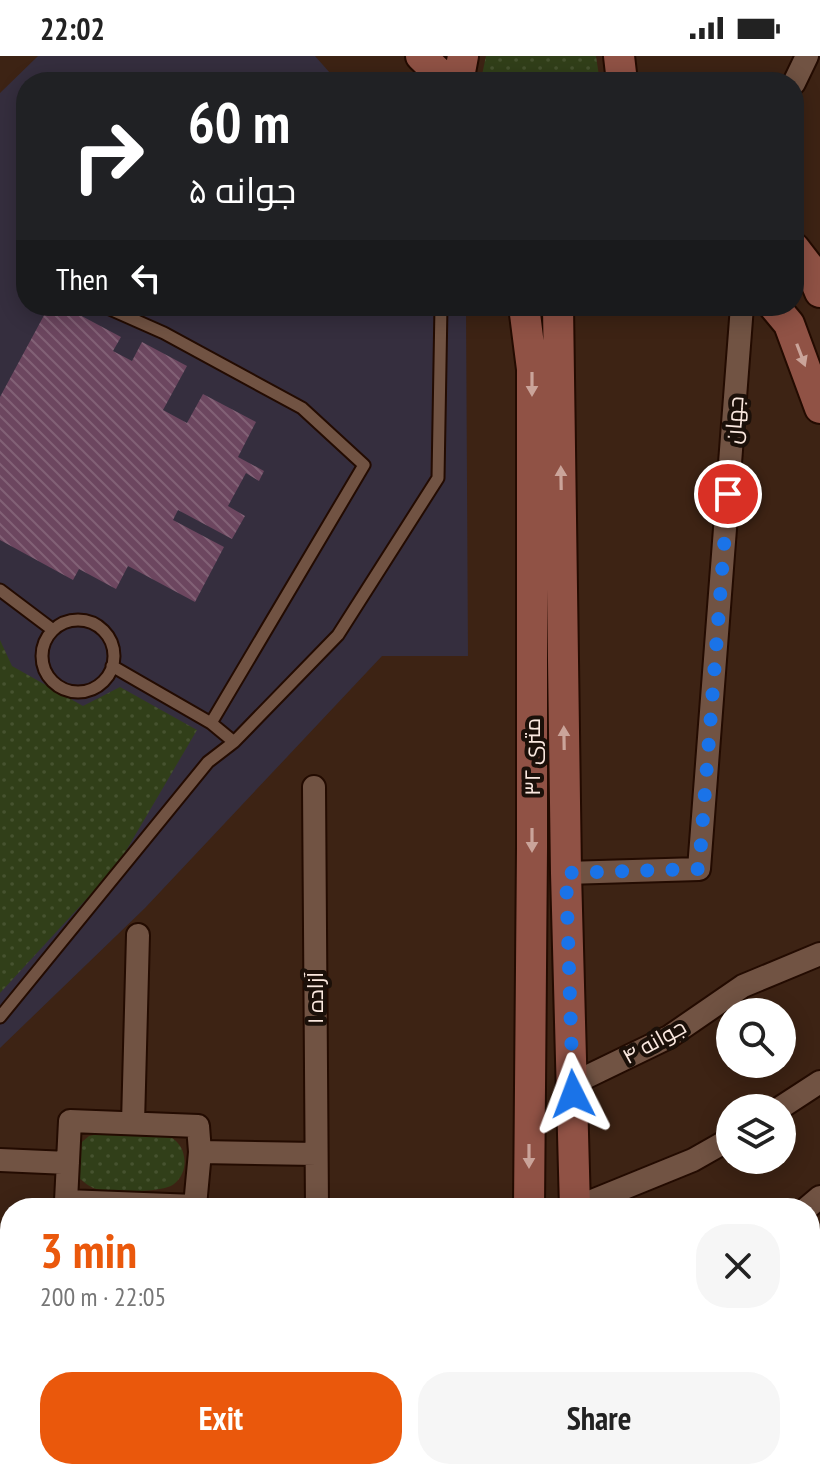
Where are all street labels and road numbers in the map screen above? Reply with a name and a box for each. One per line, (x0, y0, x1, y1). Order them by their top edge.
street label: جهان (718, 395, 750, 445)
street label: ۳۲ متری (518, 718, 546, 796)
street label: آزاده ۱ (301, 972, 329, 1024)
street label: جوانه ۴ (617, 1012, 691, 1070)

